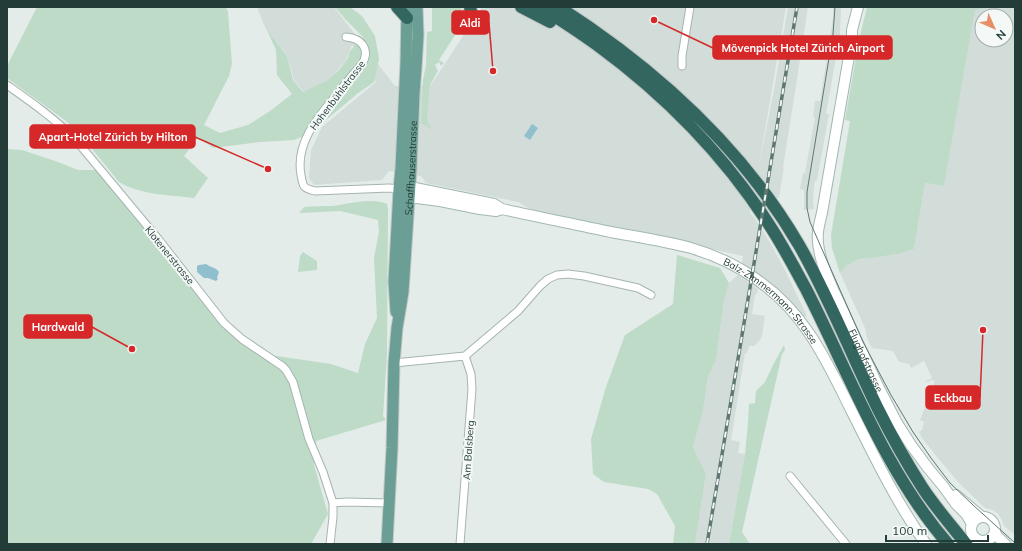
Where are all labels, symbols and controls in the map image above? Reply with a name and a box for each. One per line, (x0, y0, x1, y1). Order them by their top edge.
north arrow (974, 8, 1014, 48)
callout: Aldi (452, 11, 489, 34)
text: Aldi (460, 16, 481, 30)
text: N (993, 27, 1009, 43)
callout: Mövenpick Hotel Zürich Airport (713, 36, 892, 59)
text: Mövenpick Hotel Zürich Airport (722, 41, 884, 55)
street label: Hohenbühlstrasse (307, 58, 368, 133)
street label: Schaffhauserstrasse (402, 120, 420, 216)
callout: Apart-Hotel Zürich by Hilton (30, 125, 195, 148)
text: Apart-Hotel Zürich by Hilton (38, 130, 188, 144)
street label: Klotenerstrasse (142, 223, 197, 287)
street label: Balz-Zimmermann-Strasse (721, 255, 820, 347)
callout: Hardwald (24, 315, 92, 338)
text: Hardwald (32, 320, 84, 334)
street label: Flughofstrasse (845, 327, 886, 394)
callout: Eckbau (926, 386, 980, 409)
text: Eckbau (934, 391, 972, 405)
street label: Am Balsberg (460, 420, 477, 480)
scale bar (886, 517, 988, 543)
text: 100 m (892, 523, 927, 538)

